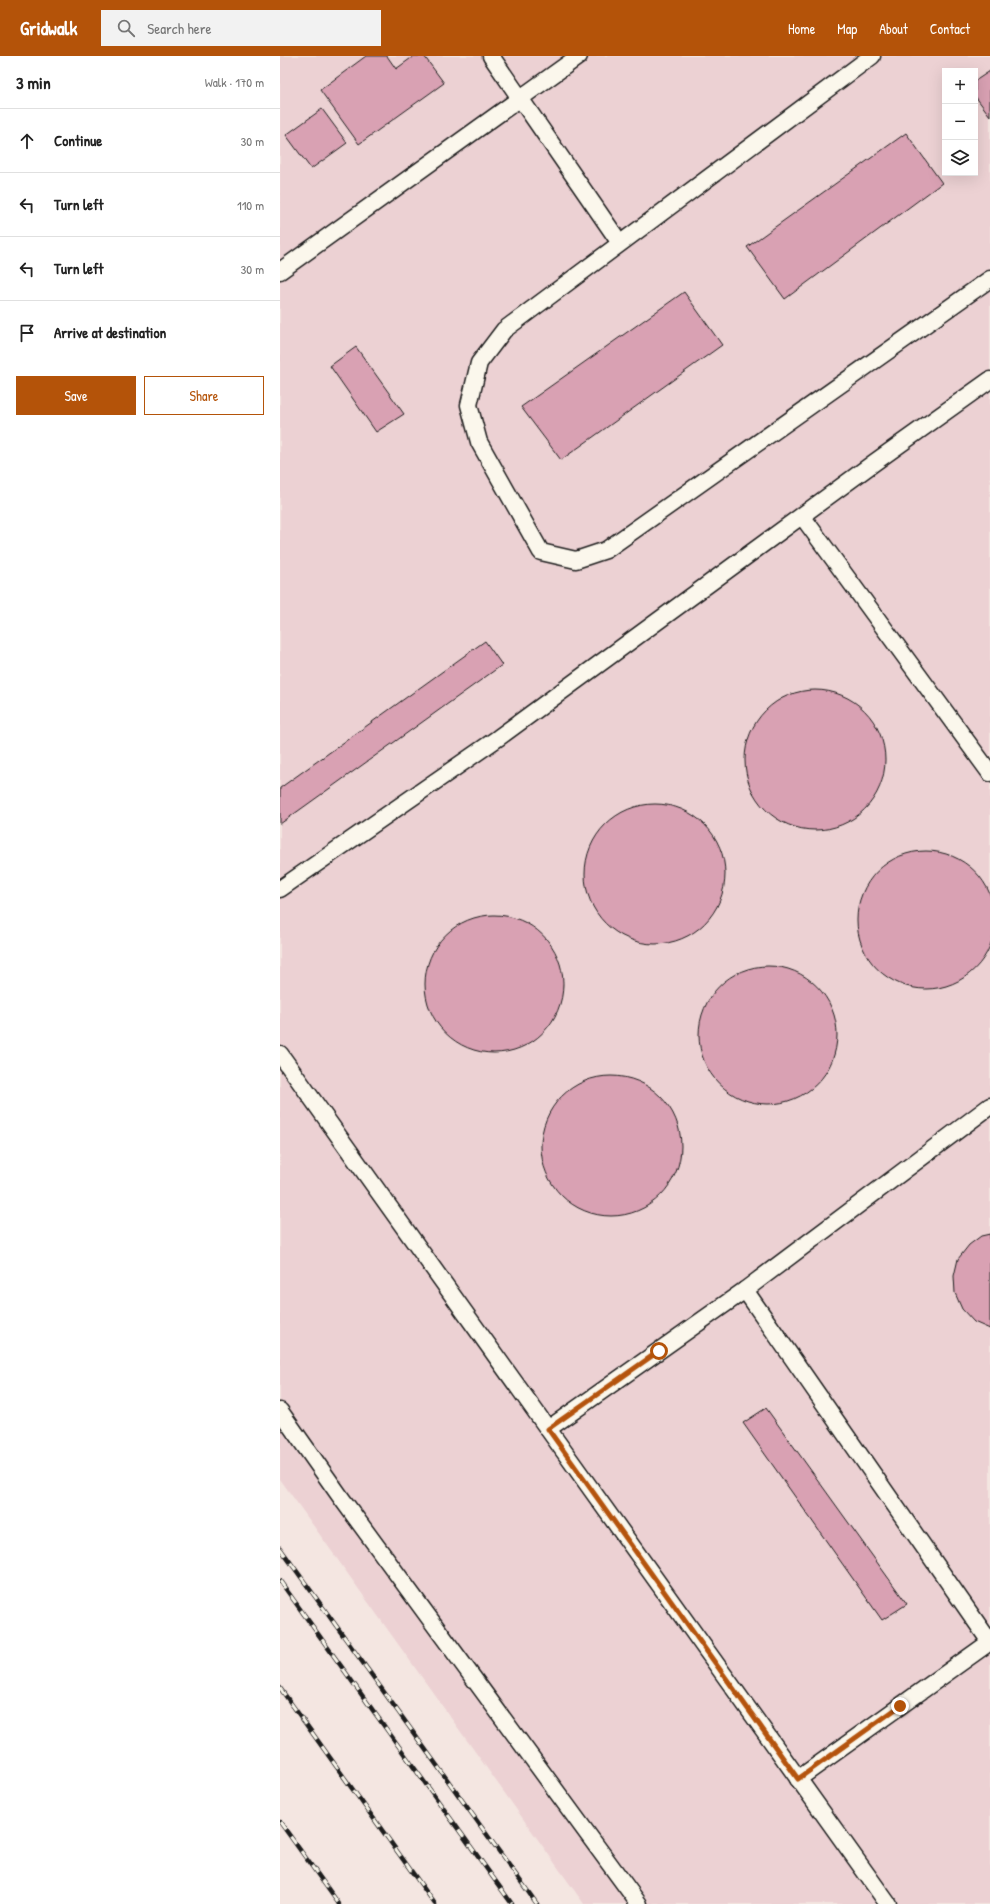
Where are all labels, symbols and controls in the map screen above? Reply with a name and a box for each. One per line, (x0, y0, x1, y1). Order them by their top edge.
search box (101, 10, 381, 46)
text: Gridwalk (20, 15, 77, 41)
icon: search (115, 17, 137, 39)
text: Search here (147, 18, 211, 39)
text: Home (788, 19, 815, 38)
text: Map (837, 19, 857, 38)
text: About (879, 19, 908, 38)
text: Contact (930, 19, 970, 38)
map controls (942, 68, 978, 176)
button: + (942, 68, 978, 104)
text: 3 min (16, 71, 51, 94)
text: Walk · 170 m (205, 73, 264, 91)
button: − (942, 104, 978, 140)
icon: ahead (16, 130, 38, 152)
text: Continue (54, 130, 102, 151)
text: 30 m (241, 132, 264, 150)
button: layers (942, 140, 978, 176)
icon: left (16, 194, 38, 216)
text: Turn left (54, 194, 104, 215)
text: 110 m (237, 196, 264, 214)
icon: left (16, 258, 38, 280)
text: Turn left (54, 258, 104, 279)
text: 30 m (241, 260, 264, 278)
icon: arrive (16, 322, 38, 344)
text: Arrive at destination (54, 322, 166, 343)
button: Save (16, 376, 136, 415)
button: Share (144, 376, 264, 415)
route start (650, 1342, 668, 1360)
route end (891, 1697, 909, 1715)

